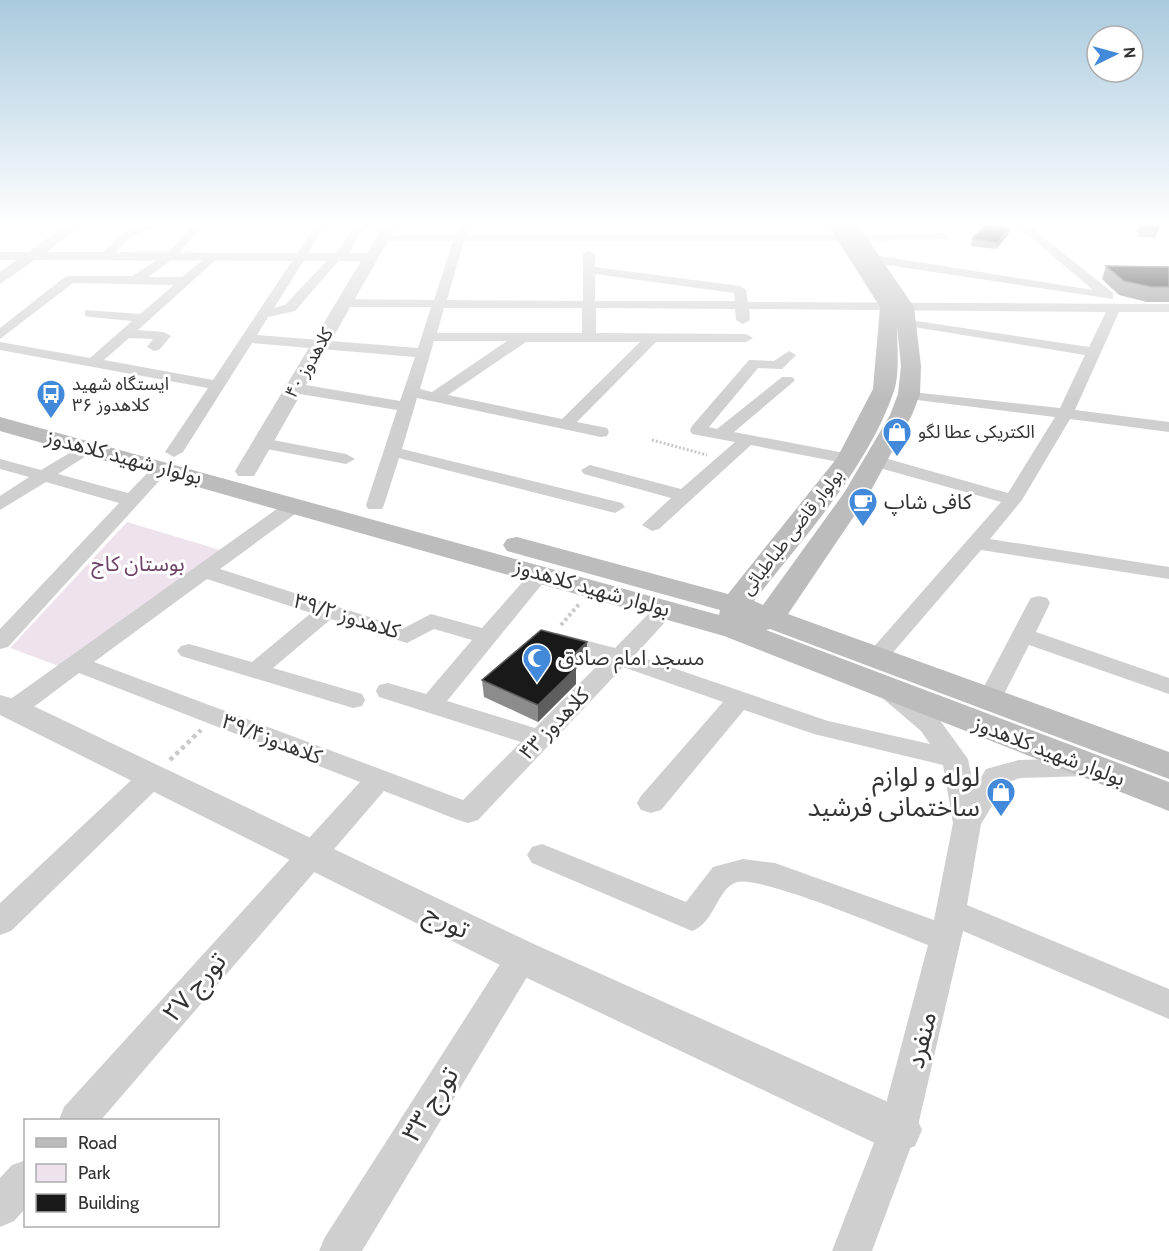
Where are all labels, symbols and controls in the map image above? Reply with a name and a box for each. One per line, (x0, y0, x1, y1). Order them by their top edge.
north arrow (1085, 24, 1145, 84)
text: N (1119, 46, 1139, 59)
street label: کلاهدوز ۴۰ (280, 323, 338, 402)
place label: ایستگاه شهید کلاهدوز ۳۶ (72, 373, 169, 416)
bus stop icon: ایستگاه شهید کلاهدوز ۳۶ (35, 378, 67, 420)
shop icon: الکتریکی عطا لگو (881, 416, 913, 458)
place label: الکتریکی عطا لگو (918, 421, 1035, 443)
street label: بولوار شهید کلاهدوز (42, 423, 205, 489)
street label: بولوار قاضی طباطبائی (736, 465, 848, 599)
cafe icon: کافی شاپ (847, 486, 879, 528)
place label: کافی شاپ (884, 489, 972, 516)
park label: بوستان کاج (91, 551, 185, 579)
street label: بولوار شهید کلاهدوز (510, 553, 673, 622)
street label: کلاهدوز ۳۹/۲ (291, 588, 403, 644)
mosque icon: مسجد امام صادق (521, 642, 553, 684)
place label: مسجد امام صادق (558, 645, 705, 674)
street label: کلاهدوز ۴۳ (513, 682, 594, 765)
street label: کلاهدوز۳۹/۴ (219, 708, 326, 769)
street label: بولوار شهید کلاهدوز (969, 710, 1129, 791)
place label: لوله و لوازم ساختمانی فرشید (807, 761, 980, 823)
shop icon: لوله و لوازم ساختمانی فرشید (985, 776, 1017, 818)
street label: تورج (418, 896, 475, 948)
street label: تورج ۲۷ (155, 946, 235, 1030)
street label: منفرد (899, 1008, 943, 1072)
street label: تورج ۳۳ (395, 1061, 468, 1149)
legend (24, 1119, 219, 1227)
text: Road (78, 1132, 117, 1154)
text: Park (78, 1162, 111, 1184)
text: Building (78, 1192, 140, 1214)

